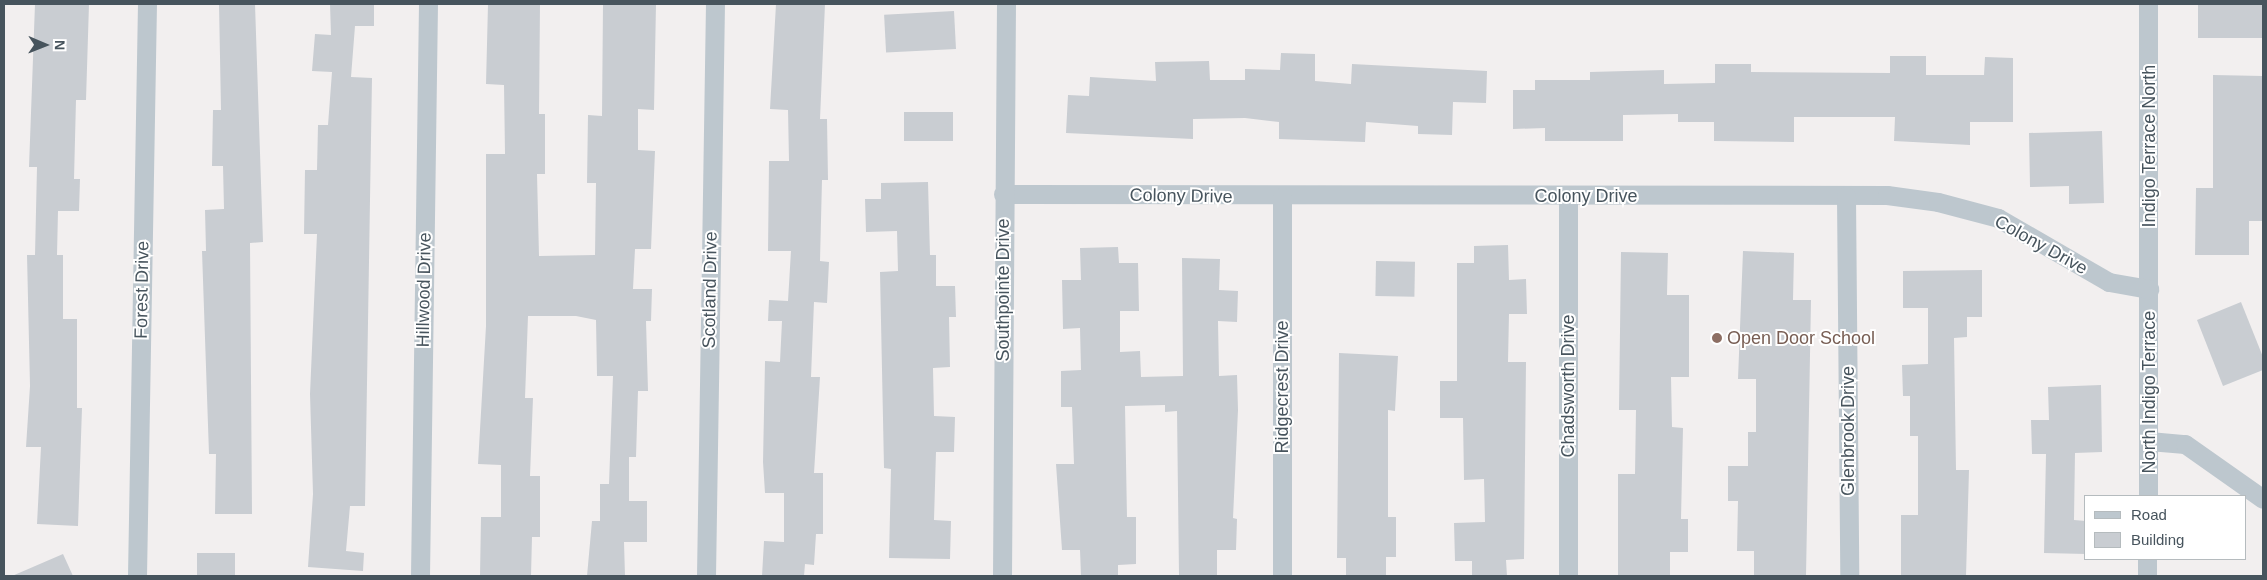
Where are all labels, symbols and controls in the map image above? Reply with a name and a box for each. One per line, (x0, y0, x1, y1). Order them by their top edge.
north arrow (20, 20, 70, 70)
text: N (52, 40, 68, 50)
street label: Indigo Terrace North (2138, 64, 2160, 228)
street label: Colony Drive (1129, 184, 1233, 208)
street label: Colony Drive (1534, 185, 1638, 207)
street label: Colony Drive (1991, 211, 2091, 279)
street label: Southpointe Drive (992, 218, 1014, 362)
street label: Scotland Drive (698, 231, 722, 349)
street label: Hillwood Drive (412, 232, 436, 348)
street label: Forest Drive (130, 241, 154, 339)
street label: North Indigo Terrace (2138, 310, 2160, 474)
street label: Chadsworth Drive (1557, 314, 1579, 458)
street label: Ridgecrest Drive (1271, 320, 1293, 454)
place label: Open Door School (1727, 327, 1875, 349)
marker: Open Door School (1711, 332, 1723, 344)
street label: Glenbrook Drive (1837, 366, 1859, 496)
legend (2084, 495, 2247, 560)
text: Road (2131, 506, 2167, 523)
text: Building (2131, 531, 2184, 548)

